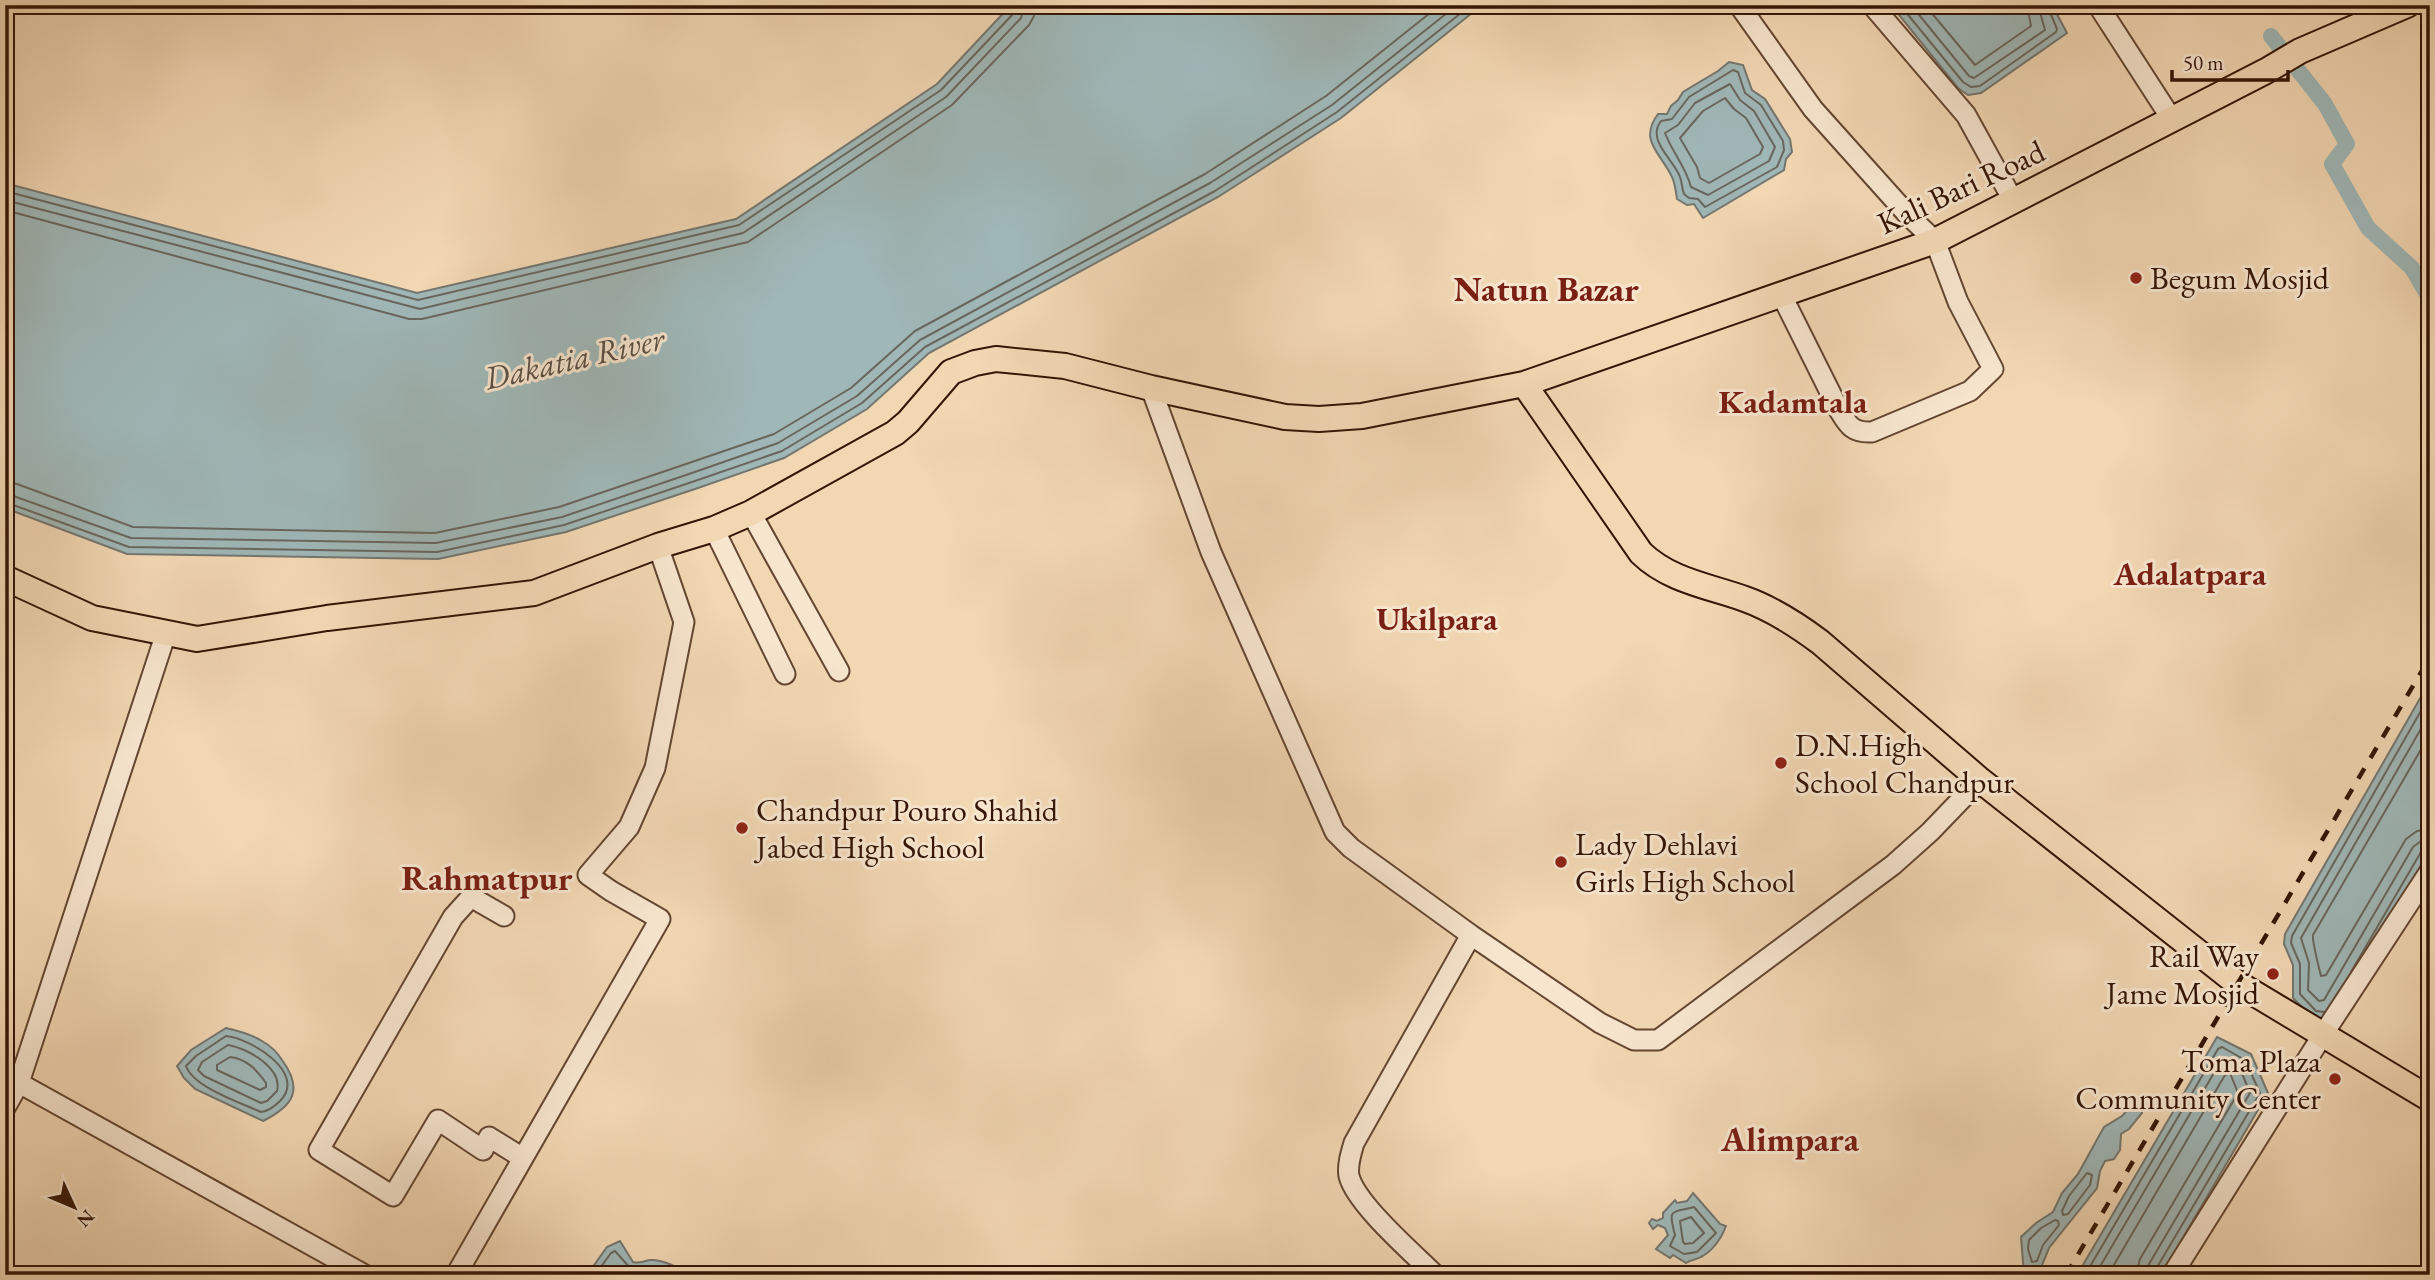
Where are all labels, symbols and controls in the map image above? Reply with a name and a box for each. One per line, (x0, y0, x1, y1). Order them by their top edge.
scale bar (2172, 38, 2288, 82)
text: 50 m (2183, 49, 2224, 76)
street label: Kali Bari Road (1871, 130, 2052, 244)
place label: Begum Mosjid (2150, 257, 2330, 299)
district label: Natun Bazar (1453, 266, 1639, 311)
marker: Begum Mosjid (2128, 270, 2144, 286)
water label: Dakatia River (479, 316, 670, 400)
district label: Kadamtala (1718, 380, 1868, 423)
district label: Adalatpara (2113, 552, 2267, 595)
district label: Ukilpara (1376, 597, 1498, 640)
place label: D.N.High School Chandpur (1795, 724, 2014, 803)
marker: D.N.High School Chandpur (1773, 755, 1789, 771)
place label: Chandpur Pouro Shahid Jabed High School (753, 789, 1059, 868)
marker: Chandpur Pouro Shahid Jabed High School (734, 820, 750, 836)
place label: Lady Dehlavi Girls High School (1575, 823, 1795, 902)
marker: Lady Dehlavi Girls High School (1553, 854, 1569, 870)
district label: Rahmatpur (401, 855, 573, 900)
place label: Rail Way Jame Mosjid (2103, 935, 2260, 1014)
marker: Rail Way Jame Mosjid (2265, 966, 2281, 982)
place label: Toma Plaza Community Center (2075, 1040, 2321, 1119)
marker: Toma Plaza Community Center (2327, 1071, 2343, 1087)
district label: Alimpara (1720, 1116, 1860, 1161)
north arrow (38, 1172, 108, 1242)
text: N (71, 1204, 100, 1233)

